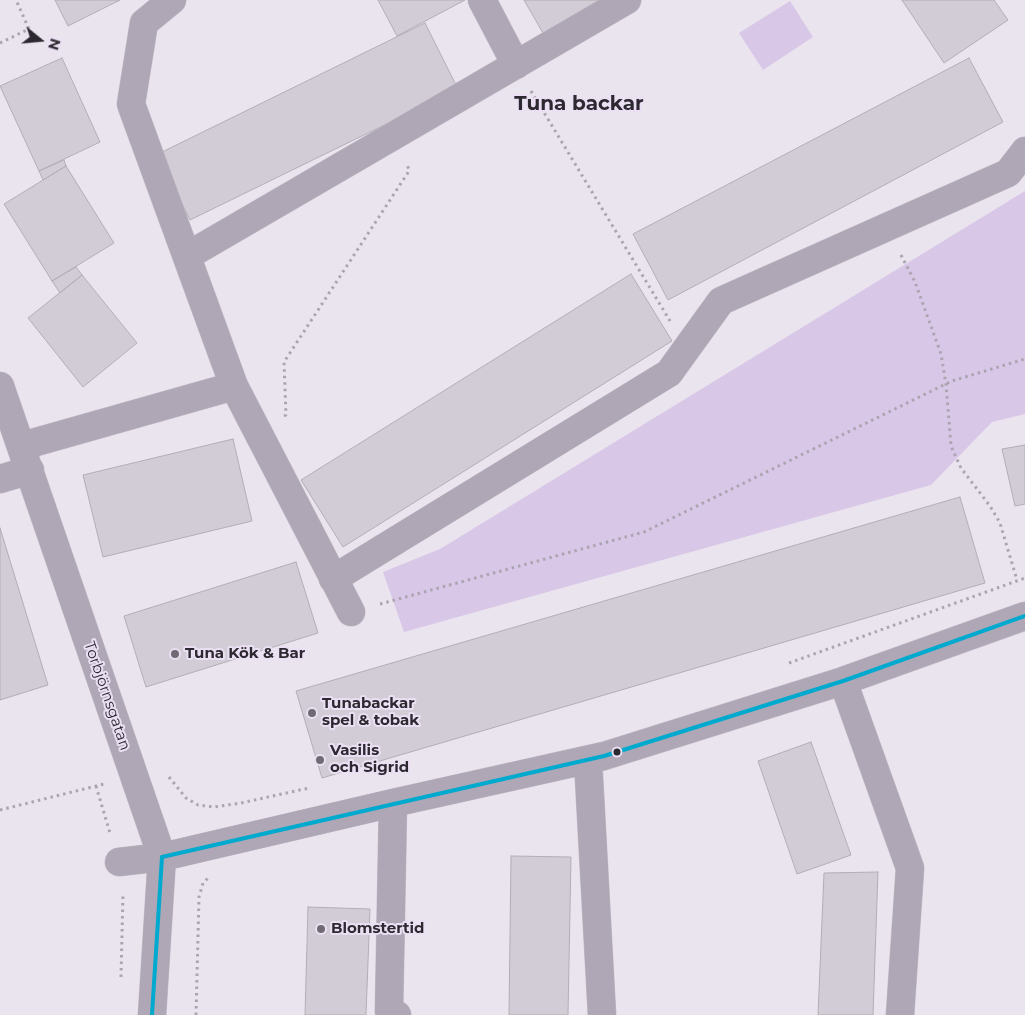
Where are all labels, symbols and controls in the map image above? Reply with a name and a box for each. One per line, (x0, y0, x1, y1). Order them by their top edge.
north arrow (15, 15, 65, 65)
text: N (44, 36, 65, 52)
district label: Tuna backar (514, 92, 644, 116)
street label: Torbjörnsgatan (80, 639, 134, 753)
place label: Tuna Kök & Bar (185, 645, 305, 663)
marker: Tuna Kök & Bar (169, 648, 181, 660)
place label: Tunabackar spel & tobak (322, 695, 419, 730)
marker: Tunabackar spel & tobak (306, 707, 318, 719)
place label: Vasilis och Sigrid (330, 742, 409, 777)
unlabelled marker (612, 747, 622, 757)
marker: Vasilis och Sigrid (314, 754, 326, 766)
place label: Blomstertid (331, 920, 424, 938)
marker: Blomstertid (315, 923, 327, 935)

